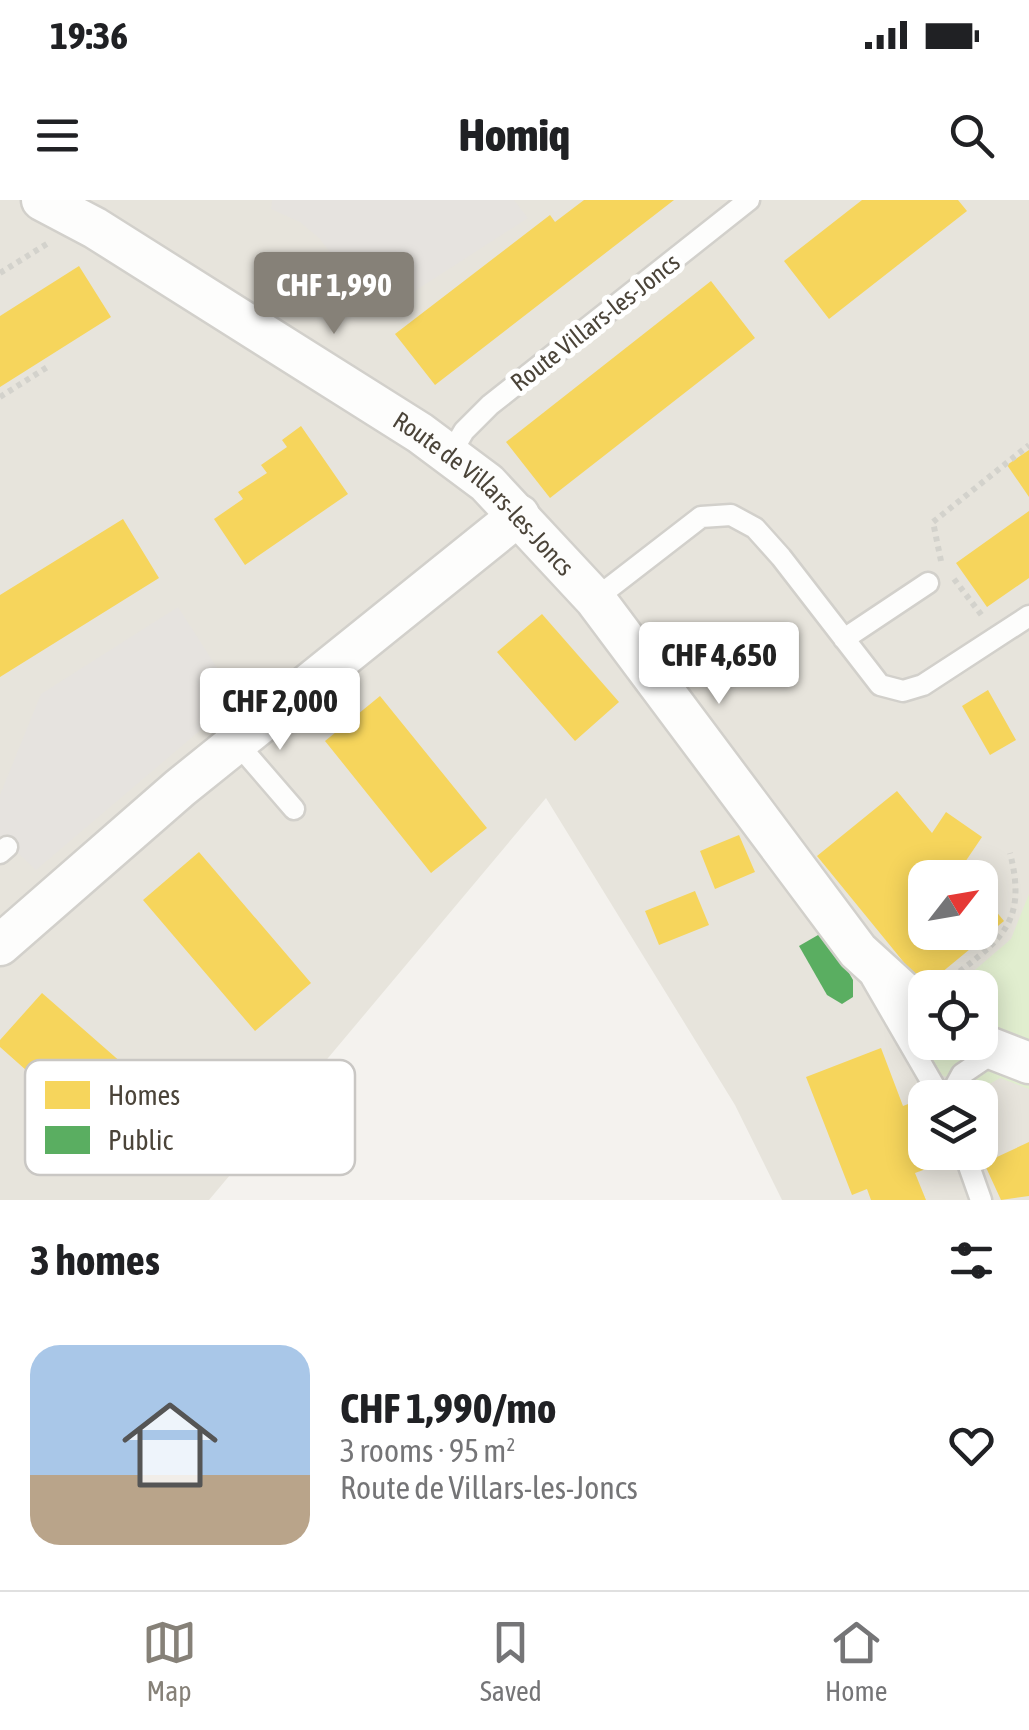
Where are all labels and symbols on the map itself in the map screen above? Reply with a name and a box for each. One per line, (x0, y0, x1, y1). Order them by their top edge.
street label: Route Villars-les-Joncs (505, 247, 685, 396)
pin: CHF 1,990 (220, 252, 448, 337)
street label: Route de Villars-les-Joncs (388, 406, 580, 581)
pin: CHF 4,650 (605, 622, 833, 707)
pin: CHF 2,000 (166, 668, 394, 753)
north arrow (908, 860, 998, 950)
legend (25, 1060, 355, 1175)
text: Homes (108, 1079, 180, 1111)
text: Public (108, 1124, 173, 1156)

